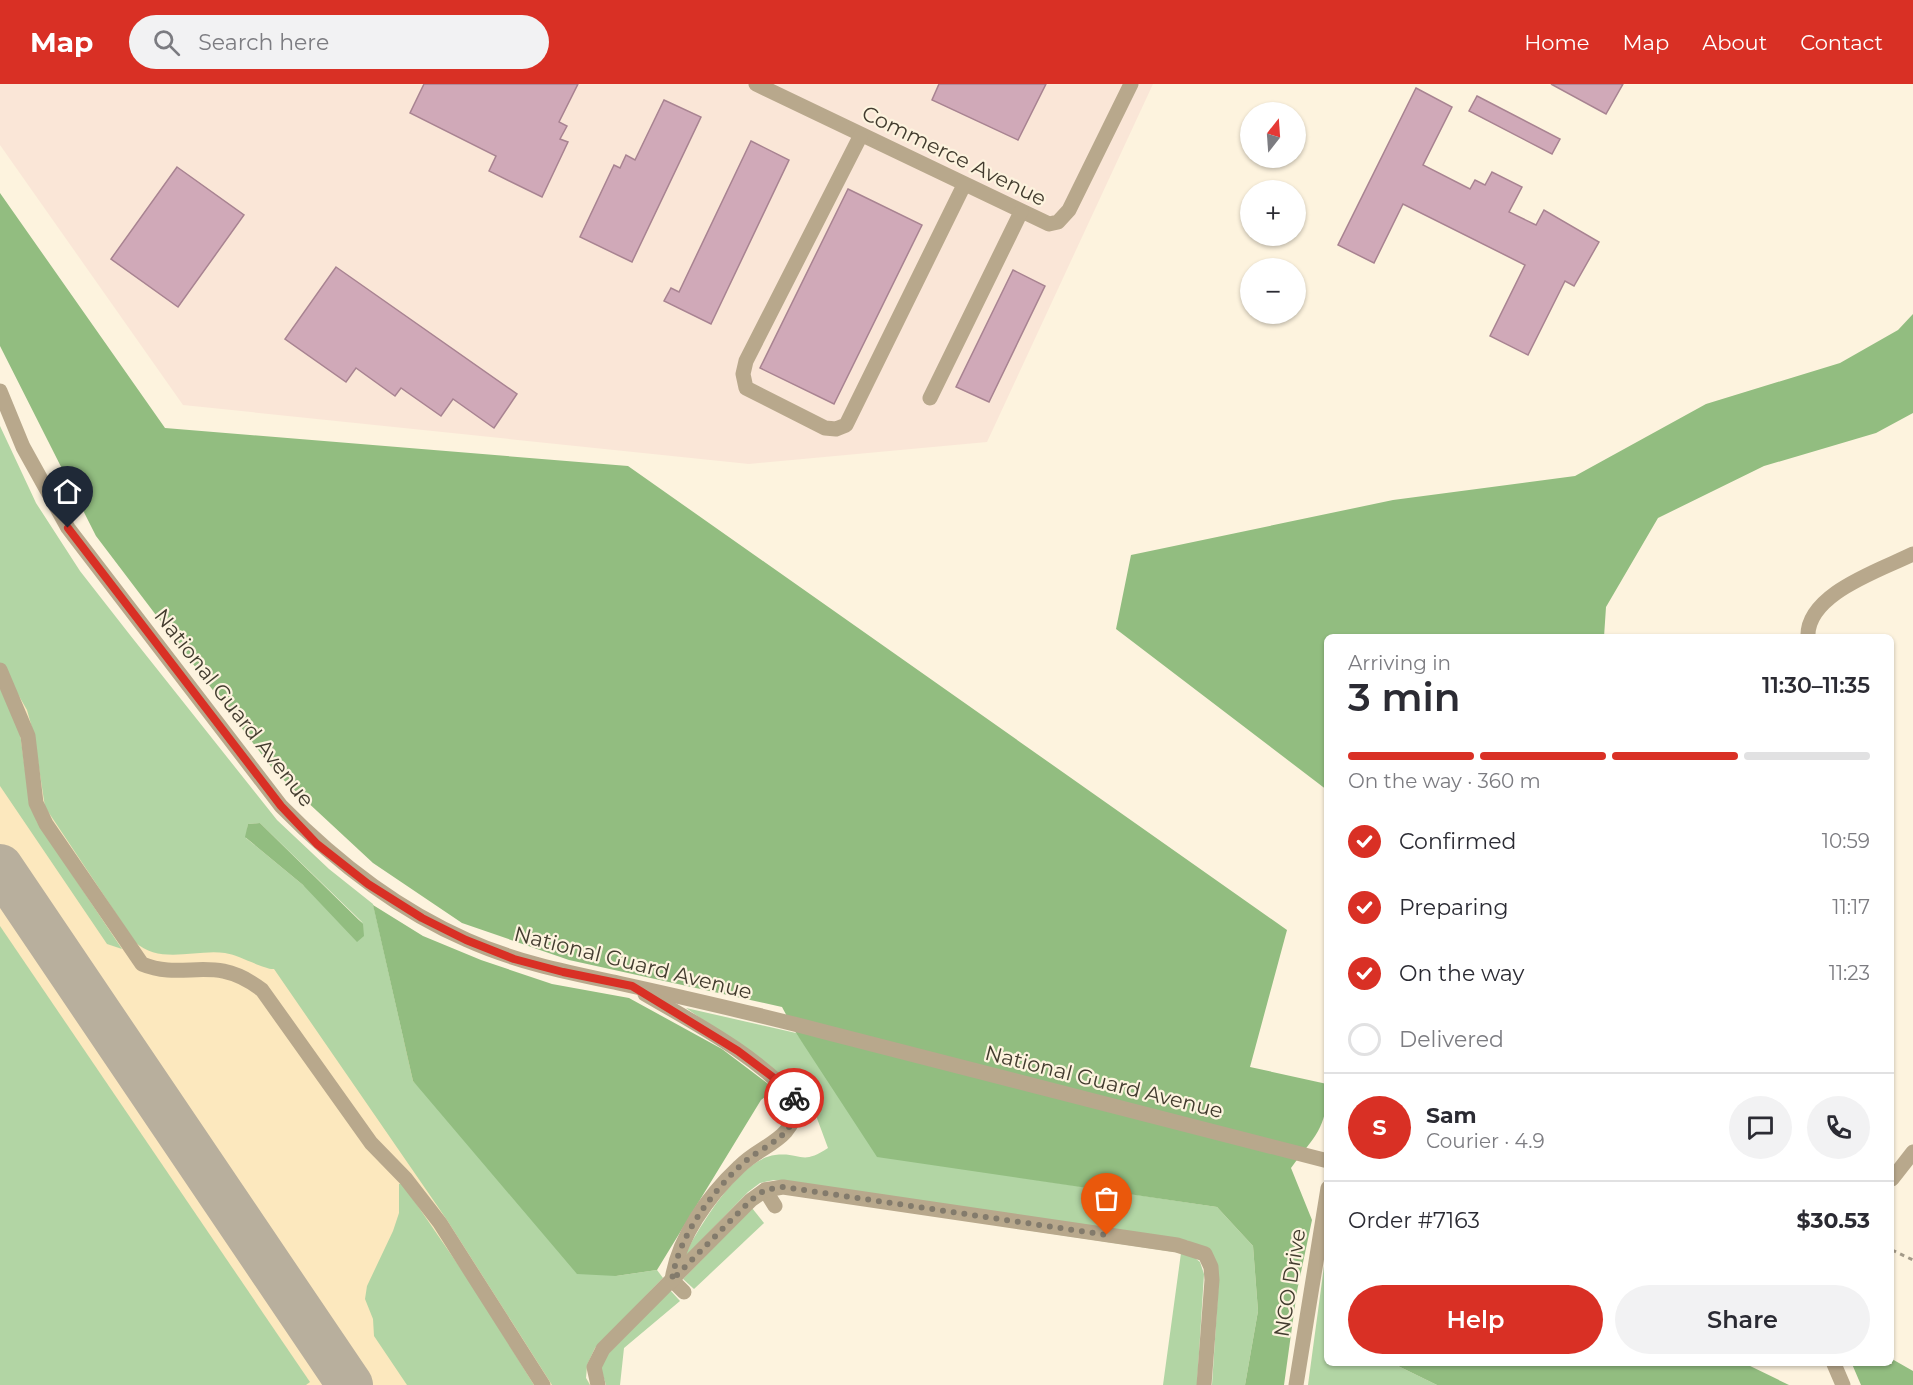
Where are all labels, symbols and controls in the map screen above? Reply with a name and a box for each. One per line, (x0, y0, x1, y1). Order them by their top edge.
search box (129, 15, 549, 69)
text: Map (30, 25, 93, 59)
icon: search (150, 26, 183, 59)
text: Search here (198, 29, 329, 56)
text: Home (1524, 30, 1589, 55)
text: Map (1622, 30, 1669, 55)
text: About (1702, 30, 1767, 55)
text: Contact (1800, 30, 1883, 55)
street label: Commerce Avenue (858, 100, 1051, 211)
north arrow (1240, 102, 1306, 168)
map controls (1240, 102, 1306, 324)
button: + (1240, 180, 1306, 246)
button: − (1240, 258, 1306, 324)
pin (42, 466, 93, 528)
icon: home (51, 475, 84, 508)
street label: National Guard Avenue (149, 604, 319, 812)
text: Arriving in (1348, 651, 1451, 675)
text: 11:30–11:35 (1762, 672, 1870, 699)
text: 3 min (1348, 673, 1461, 721)
text: On the way · 360 m (1348, 769, 1541, 793)
icon: check (1348, 825, 1381, 858)
text: Confirmed (1399, 828, 1516, 855)
text: 10:59 (1822, 829, 1870, 853)
icon: check (1348, 891, 1381, 924)
text: Preparing (1399, 894, 1508, 921)
text: 11:17 (1832, 895, 1870, 919)
street label: National Guard Avenue (512, 921, 755, 1004)
icon: check (1348, 957, 1381, 990)
text: On the way (1399, 960, 1524, 987)
text: 11:23 (1829, 961, 1870, 985)
text: Delivered (1399, 1026, 1504, 1053)
street label: National Guard Avenue (983, 1040, 1226, 1123)
courier (764, 1068, 824, 1128)
icon: bike (778, 1082, 811, 1115)
button: chat (1729, 1096, 1792, 1159)
button: phone (1807, 1096, 1870, 1159)
text: Sam (1426, 1102, 1477, 1129)
text: S (1372, 1114, 1387, 1141)
text: Courier · 4.9 (1426, 1129, 1545, 1153)
pin (1081, 1173, 1132, 1235)
icon: bag (1090, 1182, 1123, 1215)
text: Order #7163 (1348, 1207, 1480, 1234)
text: $30.53 (1797, 1207, 1870, 1234)
street label: NCO Drive (1269, 1227, 1310, 1339)
button: Help (1348, 1285, 1603, 1354)
button: Share (1615, 1285, 1870, 1354)

